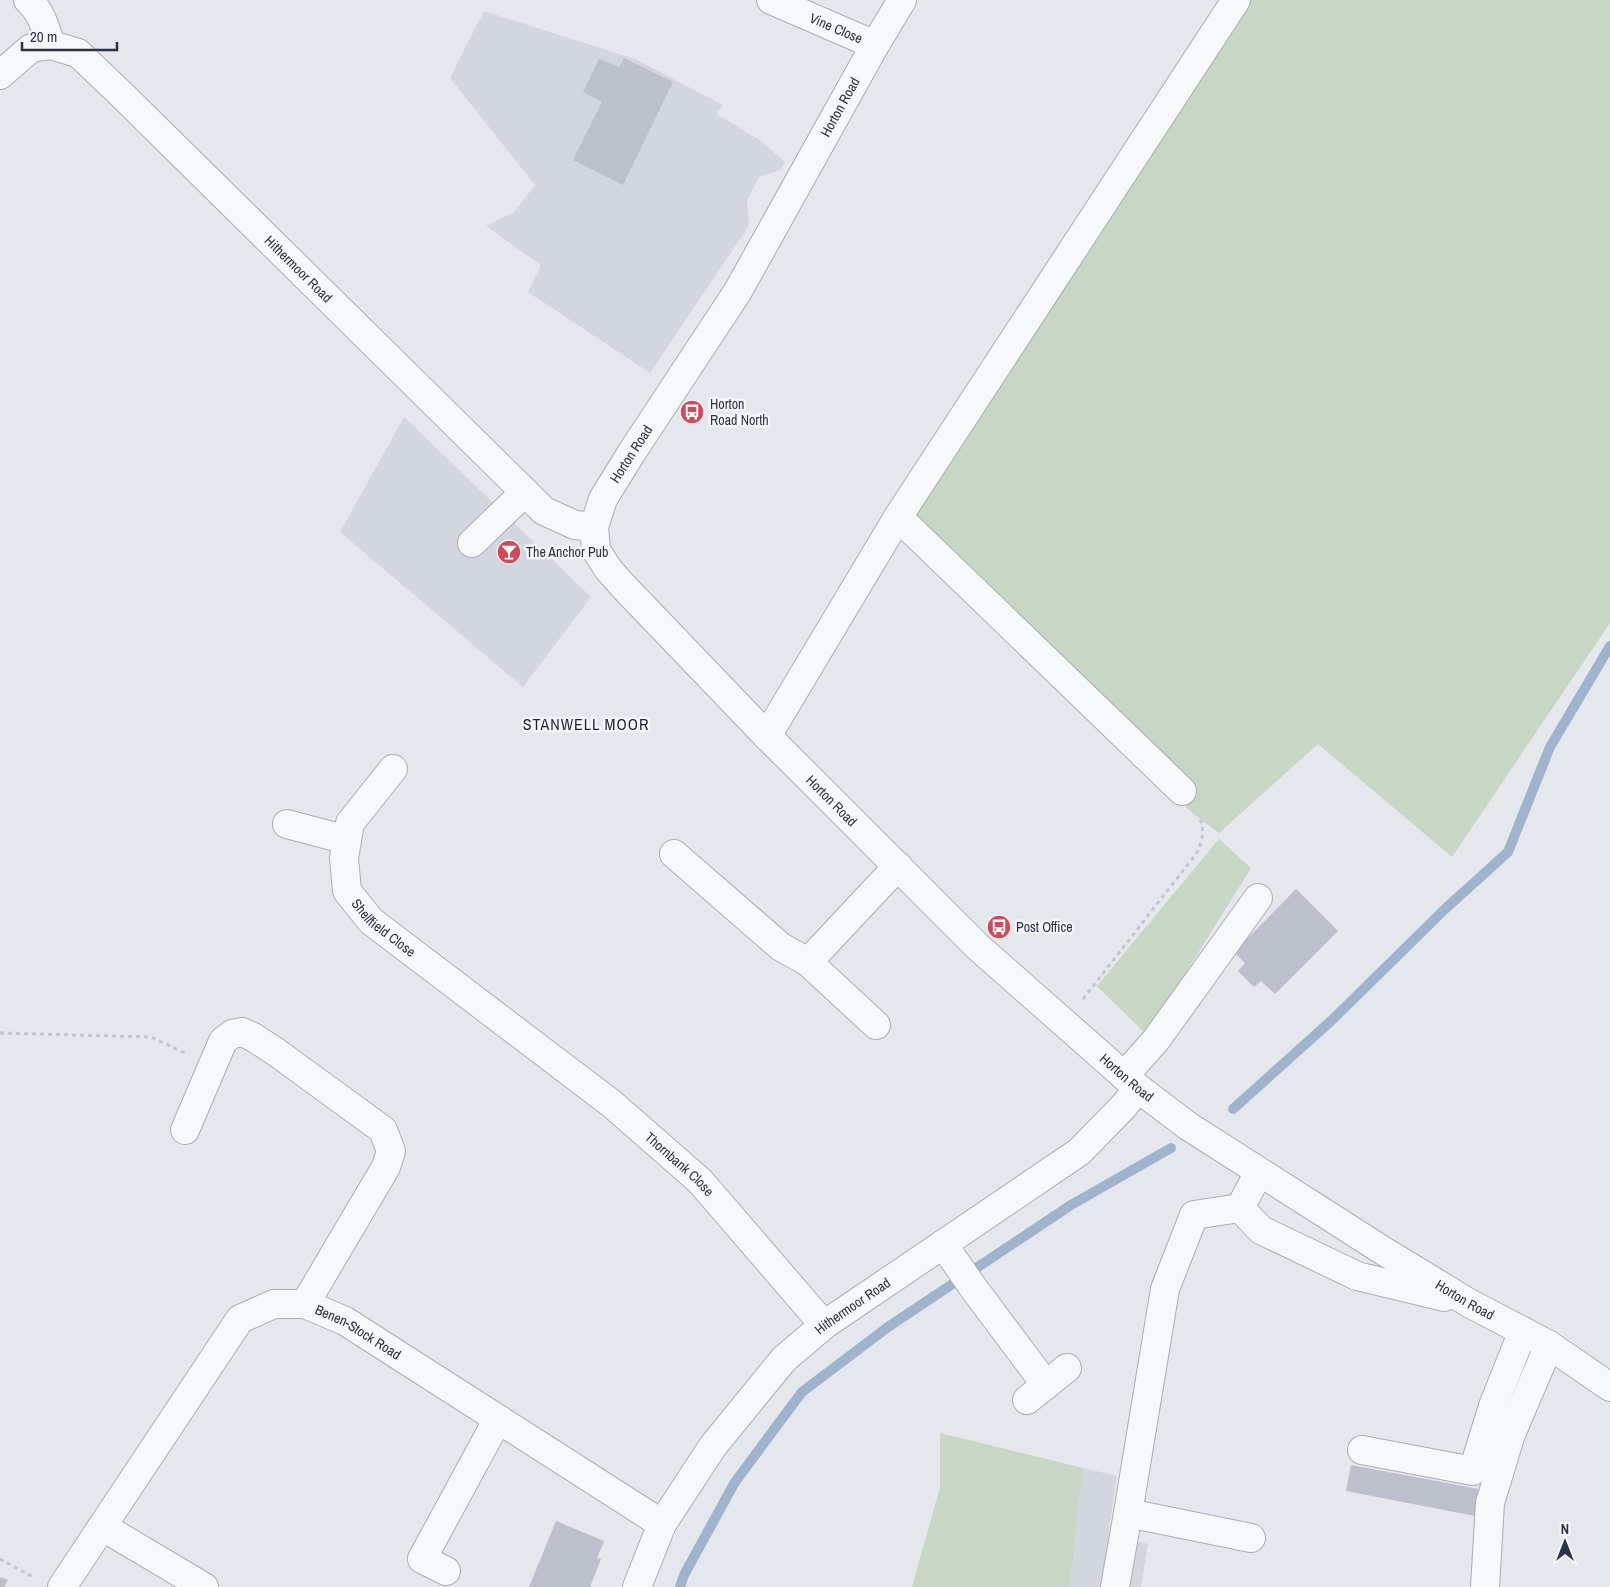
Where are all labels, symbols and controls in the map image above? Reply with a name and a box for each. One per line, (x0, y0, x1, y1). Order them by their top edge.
street label: Vine Close (807, 9, 865, 48)
scale bar (22, 20, 118, 52)
text: 20 m (30, 26, 57, 47)
street label: Horton Road (816, 74, 864, 140)
street label: Hithermoor Road (261, 232, 336, 306)
place label: Horton Road North (710, 395, 769, 429)
bus stop icon: Horton Road North (679, 399, 705, 425)
street label: Horton Road (606, 422, 656, 486)
bar icon: The Anchor Pub (496, 539, 522, 565)
place label: The Anchor Pub (526, 543, 608, 561)
district label: STANWELL MOOR (523, 713, 649, 735)
street label: Horton Road (802, 771, 861, 830)
street label: Shellfield Close (348, 895, 419, 961)
bus stop icon: Post Office (986, 914, 1012, 940)
place label: Post Office (1016, 918, 1073, 936)
street label: Horton Road (1096, 1050, 1157, 1106)
street label: Thornbank Close (641, 1128, 718, 1200)
street label: Hithermoor Road (811, 1274, 894, 1338)
street label: Horton Road (1432, 1276, 1497, 1324)
street label: Benen-Stock Road (312, 1300, 405, 1364)
north arrow (1540, 1517, 1590, 1567)
text: N (1561, 1520, 1569, 1538)

